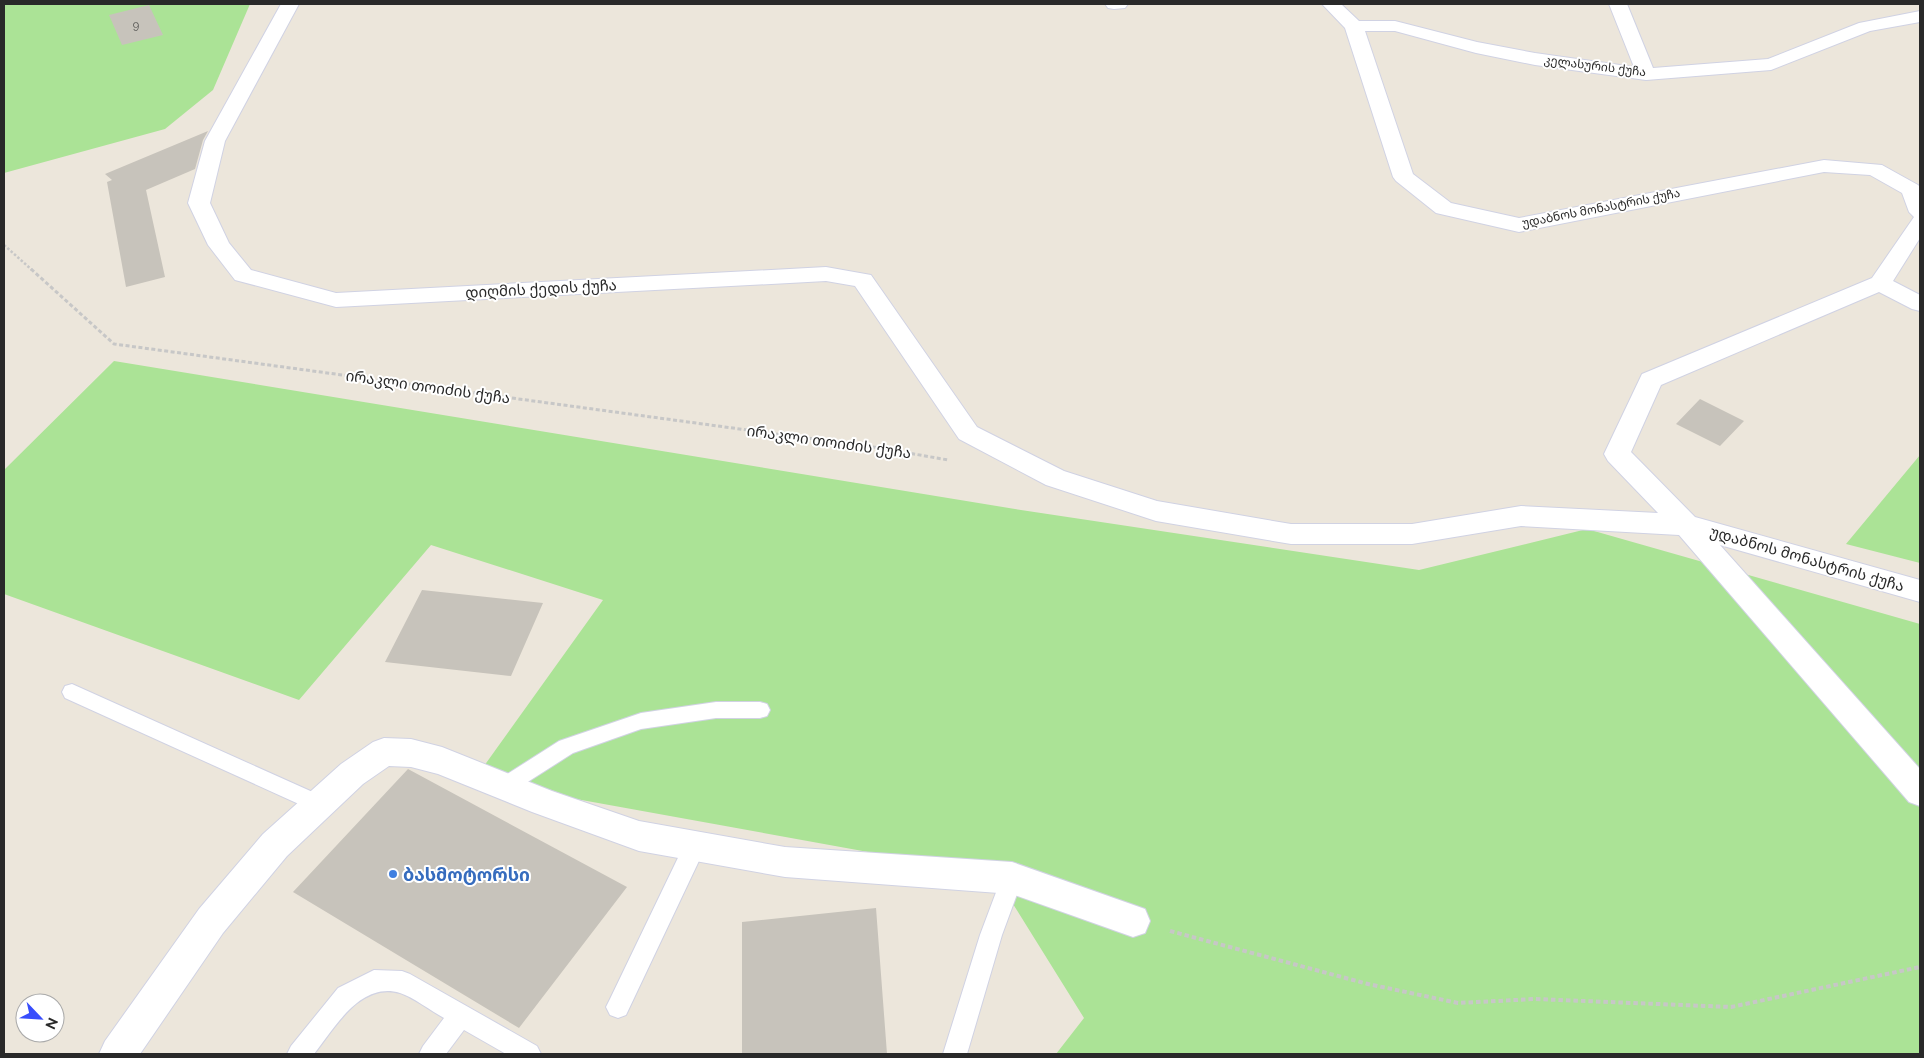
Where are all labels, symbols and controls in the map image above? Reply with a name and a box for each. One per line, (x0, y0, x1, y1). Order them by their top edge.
house number: 9 (133, 19, 139, 32)
street label: კელასურის ქუჩა (1543, 53, 1647, 80)
street label: უდაბნოს მონასტრის ქუჩა (1521, 186, 1682, 231)
street label: დიღმის ქედის ქუჩა (465, 276, 617, 302)
street label: ირაკლი თოიძის ქუჩა (345, 367, 511, 407)
street label: ირაკლი თოიძის ქუჩა (746, 422, 912, 462)
street label: უდაბნოს მონასტრის ქუჩა (1708, 523, 1906, 595)
place label: ბასმოტორსი (403, 864, 530, 885)
marker: ბასმოტორსი (387, 868, 399, 880)
north arrow (15, 993, 65, 1043)
text: N (42, 1015, 61, 1032)

